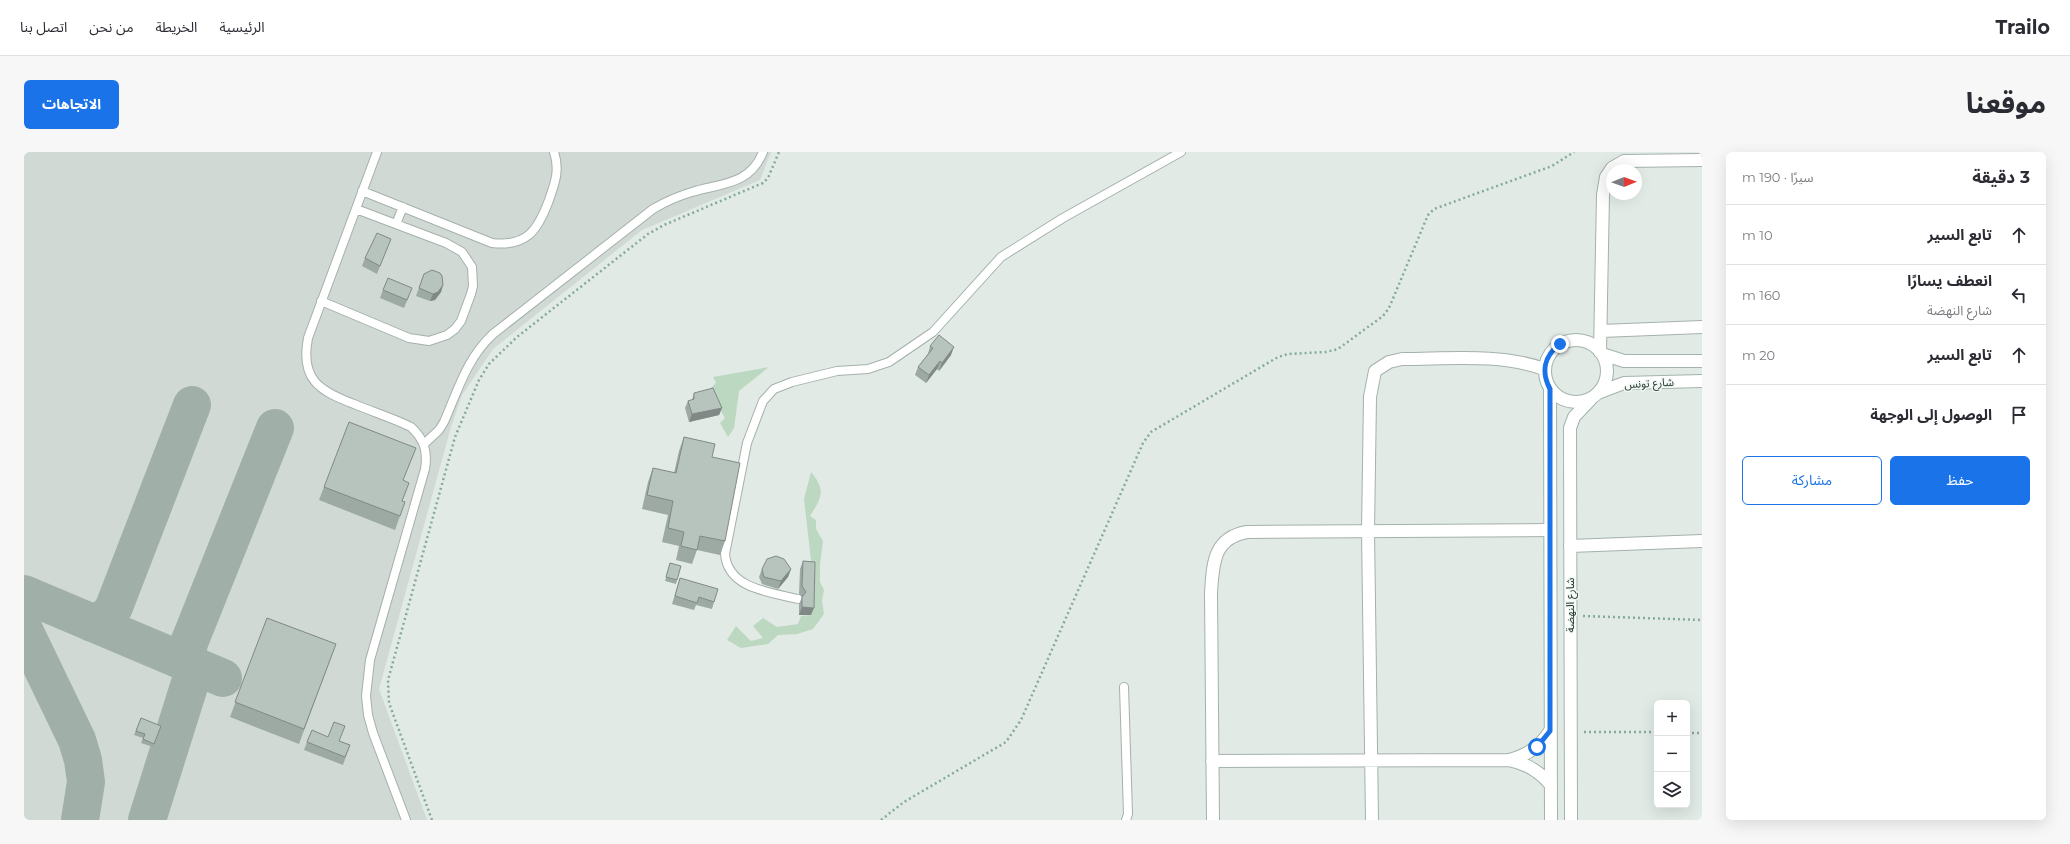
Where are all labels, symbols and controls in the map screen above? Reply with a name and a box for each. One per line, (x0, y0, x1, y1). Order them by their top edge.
text: Trailo (1995, 16, 2050, 39)
text: اتصل بنا (20, 18, 67, 36)
text: من نحن (89, 18, 134, 36)
text: الخريطة (156, 18, 197, 36)
text: الرئيسية (219, 18, 264, 36)
button: الاتجاهات (24, 80, 119, 129)
text: موقعنا (1966, 86, 2046, 120)
north arrow (1606, 164, 1642, 200)
text: 3 دقيقة (1972, 167, 2030, 187)
text: سيرًا · 190 m (1742, 169, 1813, 185)
icon: ahead (2008, 224, 2030, 246)
text: تابع السير (1928, 225, 1992, 244)
text: 10 m (1742, 227, 1773, 243)
text: انعطف يسارًا (1907, 271, 1992, 290)
icon: left (2008, 284, 2030, 306)
text: 160 m (1742, 287, 1780, 303)
text: شارع النهضة (1927, 302, 1992, 318)
route end (1551, 335, 1569, 353)
icon: ahead (2008, 344, 2030, 366)
text: تابع السير (1928, 345, 1992, 364)
text: 20 m (1742, 347, 1775, 363)
street label: شارع تونس (1624, 375, 1675, 392)
icon: arrive (2008, 404, 2030, 426)
text: الوصول إلى الوجهة (1870, 405, 1992, 424)
button: مشاركة (1742, 456, 1882, 505)
button: حفظ (1890, 456, 2030, 505)
street label: شارع النهضة (1563, 577, 1578, 632)
map controls (1654, 700, 1690, 808)
button: + (1654, 700, 1690, 736)
button: − (1654, 736, 1690, 772)
route start (1528, 738, 1546, 756)
button: layers (1654, 772, 1690, 808)

